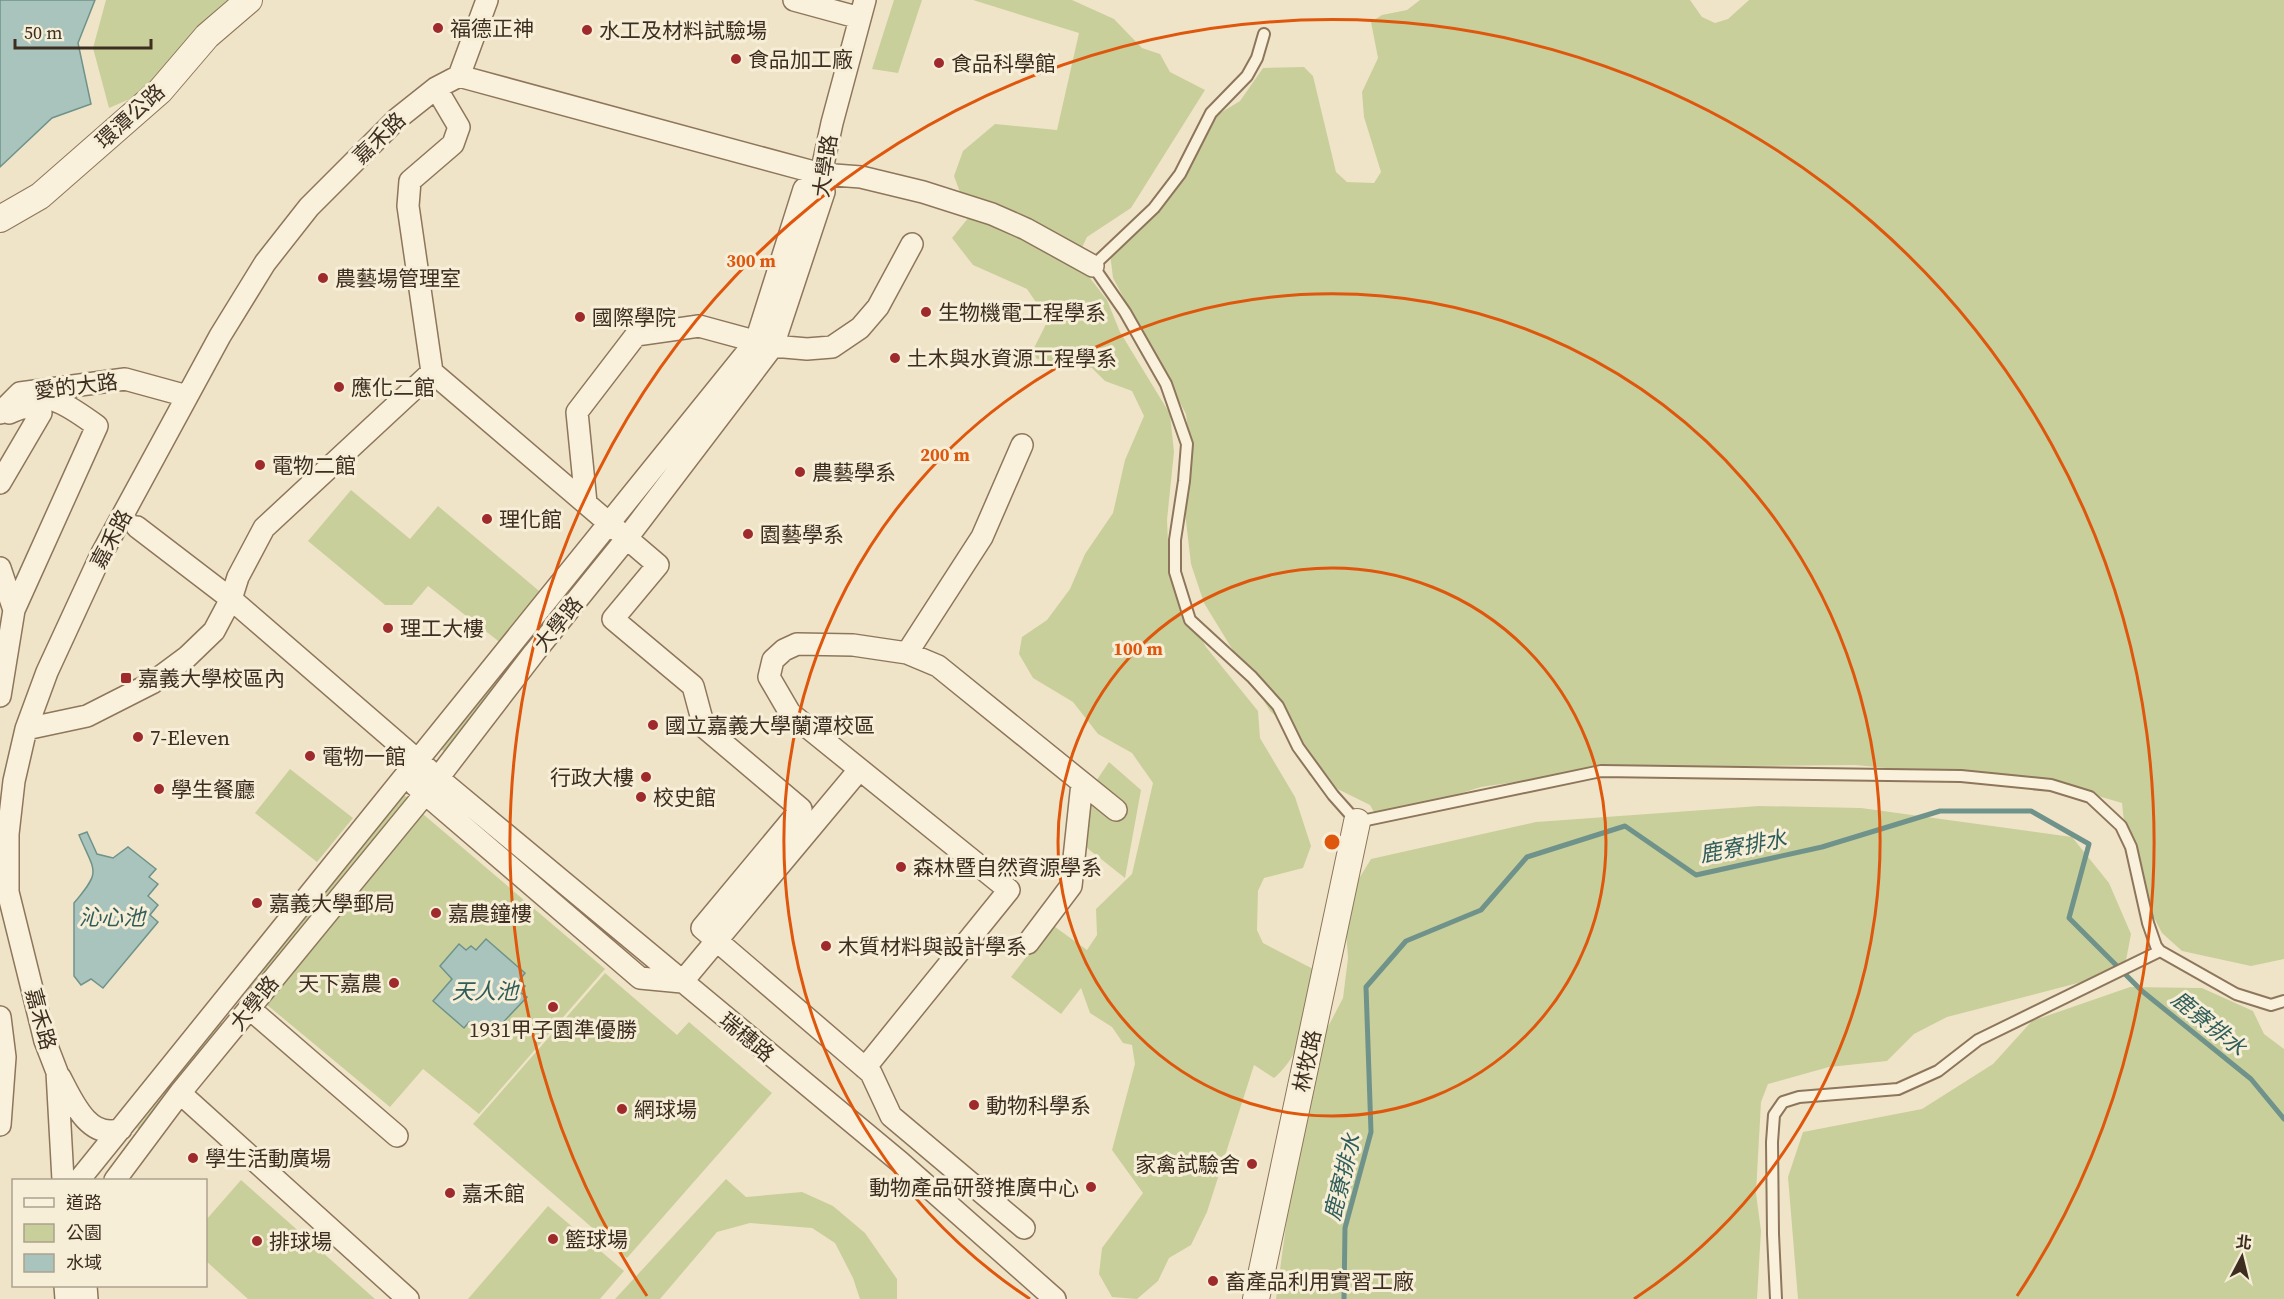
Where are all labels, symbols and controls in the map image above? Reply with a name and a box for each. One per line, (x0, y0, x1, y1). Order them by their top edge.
scale bar (15, 12, 152, 50)
place label: 福德正神 (450, 14, 534, 43)
place label: 水工及材料試驗場 (599, 16, 767, 45)
text: 50 m (24, 20, 62, 45)
marker: 福德正神 (431, 21, 445, 35)
marker: 水工及材料試驗場 (580, 23, 594, 37)
place label: 食品加工廠 (748, 45, 853, 74)
place label: 食品科學館 (951, 49, 1056, 78)
marker: 食品加工廠 (729, 52, 743, 66)
marker: 食品科學館 (932, 56, 946, 70)
street label: 環潭公路 (89, 77, 171, 155)
street label: 嘉禾路 (346, 106, 412, 170)
street label: 大學路 (806, 133, 844, 199)
text: 300 m (726, 248, 776, 273)
place label: 農藝場管理室 (335, 264, 461, 293)
marker: 農藝場管理室 (316, 271, 330, 285)
place label: 生物機電工程學系 (938, 298, 1106, 327)
place label: 國際學院 (592, 303, 676, 332)
marker: 生物機電工程學系 (919, 305, 933, 319)
marker: 國際學院 (573, 310, 587, 324)
place label: 土木與水資源工程學系 (907, 344, 1117, 373)
marker: 土木與水資源工程學系 (888, 351, 902, 365)
street label: 愛的大路 (33, 366, 119, 406)
place label: 應化二館 (351, 373, 435, 402)
marker: 應化二館 (332, 380, 346, 394)
text: 200 m (920, 442, 970, 467)
place label: 電物二館 (272, 451, 356, 480)
marker: 電物二館 (253, 458, 267, 472)
place label: 農藝學系 (812, 458, 896, 487)
marker: 農藝學系 (793, 465, 807, 479)
street label: 嘉禾路 (83, 504, 139, 574)
place label: 理化館 (499, 505, 562, 534)
marker: 理化館 (480, 512, 494, 526)
place label: 園藝學系 (760, 520, 844, 549)
marker: 園藝學系 (741, 527, 755, 541)
street label: 大學路 (527, 590, 589, 658)
place label: 理工大樓 (400, 614, 484, 643)
marker: 理工大樓 (381, 621, 395, 635)
text: 100 m (1113, 636, 1163, 661)
place label: 嘉義大學校區內 (138, 664, 285, 693)
marker: 嘉義大學校區內 (119, 671, 133, 685)
place label: 國立嘉義大學蘭潭校區 (665, 711, 875, 740)
marker: 國立嘉義大學蘭潭校區 (646, 718, 660, 732)
place label: 7-Eleven (150, 723, 230, 752)
marker: 7-Eleven (131, 730, 145, 744)
place label: 電物一館 (322, 742, 406, 771)
marker: 電物一館 (303, 749, 317, 763)
place label: 行政大樓 (550, 763, 634, 792)
marker: 行政大樓 (639, 770, 653, 784)
place label: 學生餐廳 (171, 775, 255, 804)
marker: 學生餐廳 (152, 782, 166, 796)
place label: 校史館 (653, 783, 716, 812)
marker: 校史館 (634, 790, 648, 804)
water label: 鹿寮排水 (1697, 823, 1790, 869)
centre of rings (1322, 832, 1342, 852)
place label: 森林暨自然資源學系 (913, 853, 1102, 882)
marker: 森林暨自然資源學系 (894, 860, 908, 874)
place label: 嘉義大學郵局 (269, 889, 395, 918)
marker: 嘉義大學郵局 (250, 896, 264, 910)
place label: 嘉農鐘樓 (448, 899, 532, 928)
water label: 沁心池 (79, 902, 147, 932)
marker: 嘉農鐘樓 (429, 906, 443, 920)
place label: 木質材料與設計學系 (838, 932, 1027, 961)
marker: 木質材料與設計學系 (819, 939, 833, 953)
street label: 大學路 (223, 969, 285, 1037)
place label: 天下嘉農 (298, 969, 382, 998)
marker: 天下嘉農 (387, 976, 401, 990)
water label: 天人池 (452, 976, 520, 1006)
water label: 鹿寮排水 (2165, 984, 2253, 1063)
street label: 嘉禾路 (19, 985, 63, 1053)
marker: 1931甲子園準優勝 (546, 1000, 560, 1014)
street label: 瑞穗路 (714, 1006, 780, 1068)
place label: 1931甲子園準優勝 (469, 1015, 637, 1044)
street label: 林牧路 (1286, 1027, 1328, 1095)
place label: 動物科學系 (986, 1091, 1091, 1120)
place label: 網球場 (634, 1095, 697, 1124)
marker: 動物科學系 (967, 1098, 981, 1112)
marker: 網球場 (615, 1102, 629, 1116)
water label: 鹿寮排水 (1317, 1130, 1367, 1223)
place label: 學生活動廣場 (205, 1144, 331, 1173)
place label: 家禽試驗舍 (1135, 1150, 1240, 1179)
marker: 學生活動廣場 (186, 1151, 200, 1165)
marker: 家禽試驗舍 (1245, 1157, 1259, 1171)
place label: 動物產品研發推廣中心 (869, 1173, 1079, 1202)
legend (12, 1179, 207, 1287)
place label: 嘉禾館 (462, 1179, 525, 1208)
marker: 動物產品研發推廣中心 (1084, 1180, 1098, 1194)
marker: 嘉禾館 (443, 1186, 457, 1200)
text: 道路 (66, 1190, 102, 1215)
text: 公園 (66, 1220, 102, 1245)
place label: 籃球場 (565, 1225, 628, 1254)
place label: 排球場 (269, 1227, 332, 1256)
north arrow (2212, 1227, 2272, 1287)
text: 北 (2235, 1230, 2253, 1254)
marker: 籃球場 (546, 1232, 560, 1246)
marker: 排球場 (250, 1234, 264, 1248)
text: 水域 (66, 1250, 102, 1275)
place label: 畜產品利用實習工廠 (1225, 1267, 1414, 1296)
marker: 畜產品利用實習工廠 (1206, 1274, 1220, 1288)

